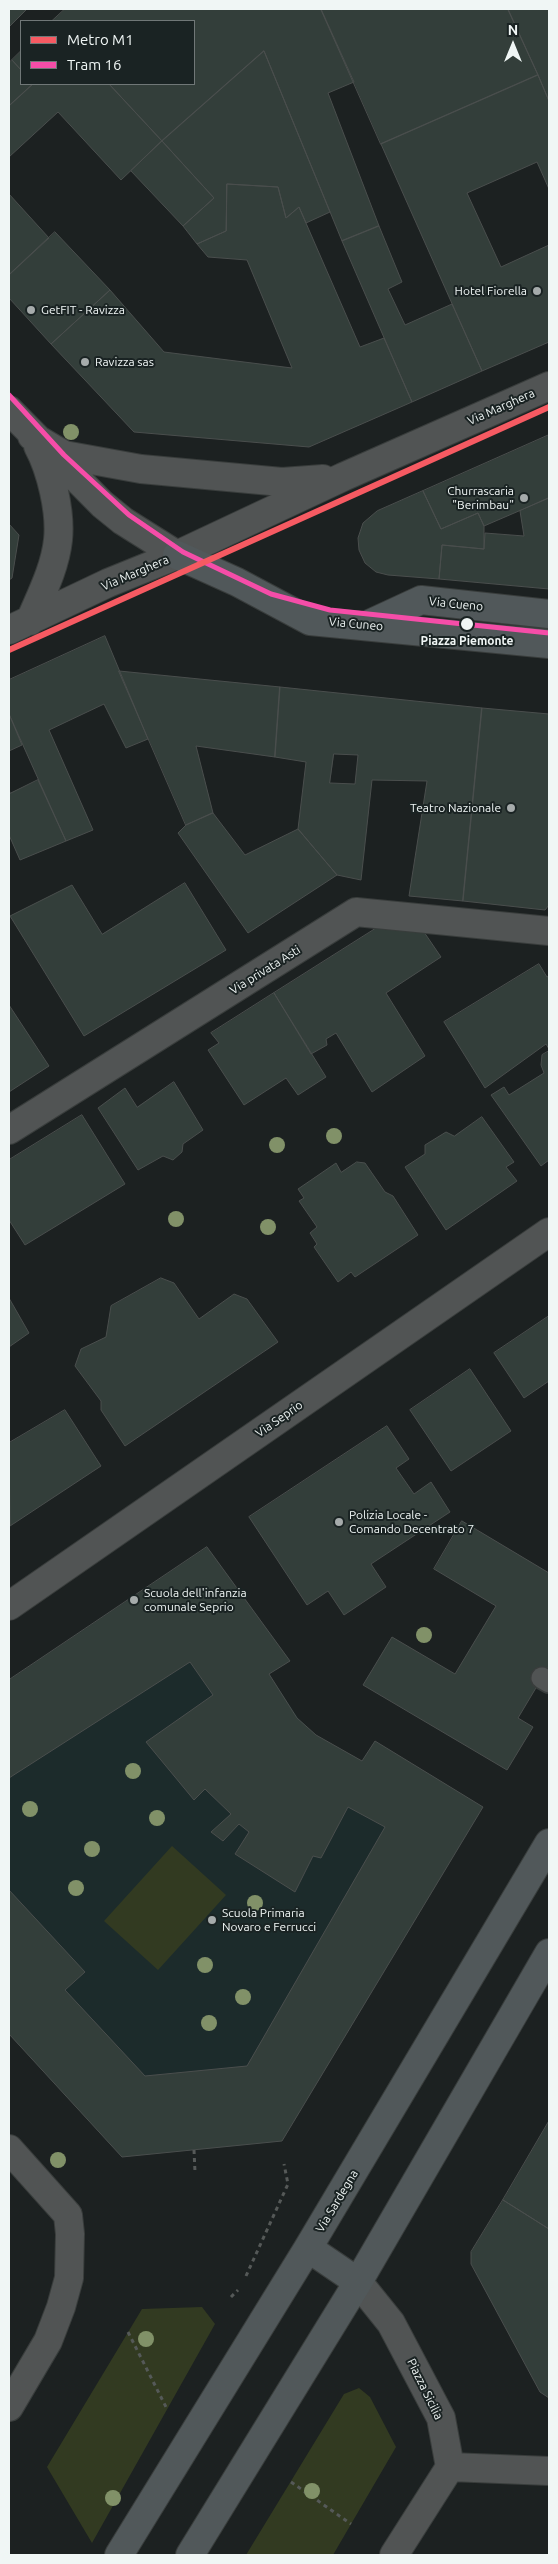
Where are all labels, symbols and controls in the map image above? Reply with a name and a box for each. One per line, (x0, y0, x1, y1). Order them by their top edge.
legend (20, 20, 195, 85)
north arrow (488, 20, 538, 70)
text: N (508, 22, 518, 38)
text: Metro M1 (67, 31, 134, 48)
text: Tram 16 (67, 56, 122, 73)
place label: Hotel Fiorella (455, 284, 527, 298)
marker: Hotel Fiorella (531, 285, 543, 297)
place label: GetFIT - Ravizza (41, 303, 125, 317)
marker: GetFIT - Ravizza (25, 304, 37, 316)
place label: Ravizza sas (95, 355, 154, 369)
marker: Ravizza sas (79, 356, 91, 368)
street label: Via Marghera (465, 386, 537, 428)
place label: Churrascaria "Berimbau" (447, 484, 514, 512)
marker: Churrascaria "Berimbau" (518, 492, 530, 504)
street label: Via Marghera (99, 552, 171, 594)
street label: Via Cueno (428, 594, 484, 614)
street label: Via Cuneo (328, 614, 384, 634)
marker: Piazza Piemonte (459, 616, 475, 632)
place label: Piazza Piemonte (421, 634, 513, 648)
place label: Teatro Nazionale (410, 801, 501, 815)
marker: Teatro Nazionale (505, 802, 517, 814)
street label: Via privata Asti (227, 943, 303, 997)
street label: Via Seprio (253, 1398, 305, 1440)
place label: Polizia Locale - Comando Decentrato 7 (349, 1508, 474, 1536)
marker: Polizia Locale - Comando Decentrato 7 (333, 1516, 345, 1528)
place label: Scuola dell'infanzia comunale Seprio (144, 1586, 247, 1614)
marker: Scuola dell'infanzia comunale Seprio (128, 1594, 140, 1606)
place label: Scuola Primaria Novaro e Ferrucci (222, 1906, 316, 1934)
marker: Scuola Primaria Novaro e Ferrucci (206, 1914, 218, 1926)
street label: Via Sardegna (313, 2167, 361, 2235)
street label: Piazza Sicilia (404, 2356, 446, 2422)

